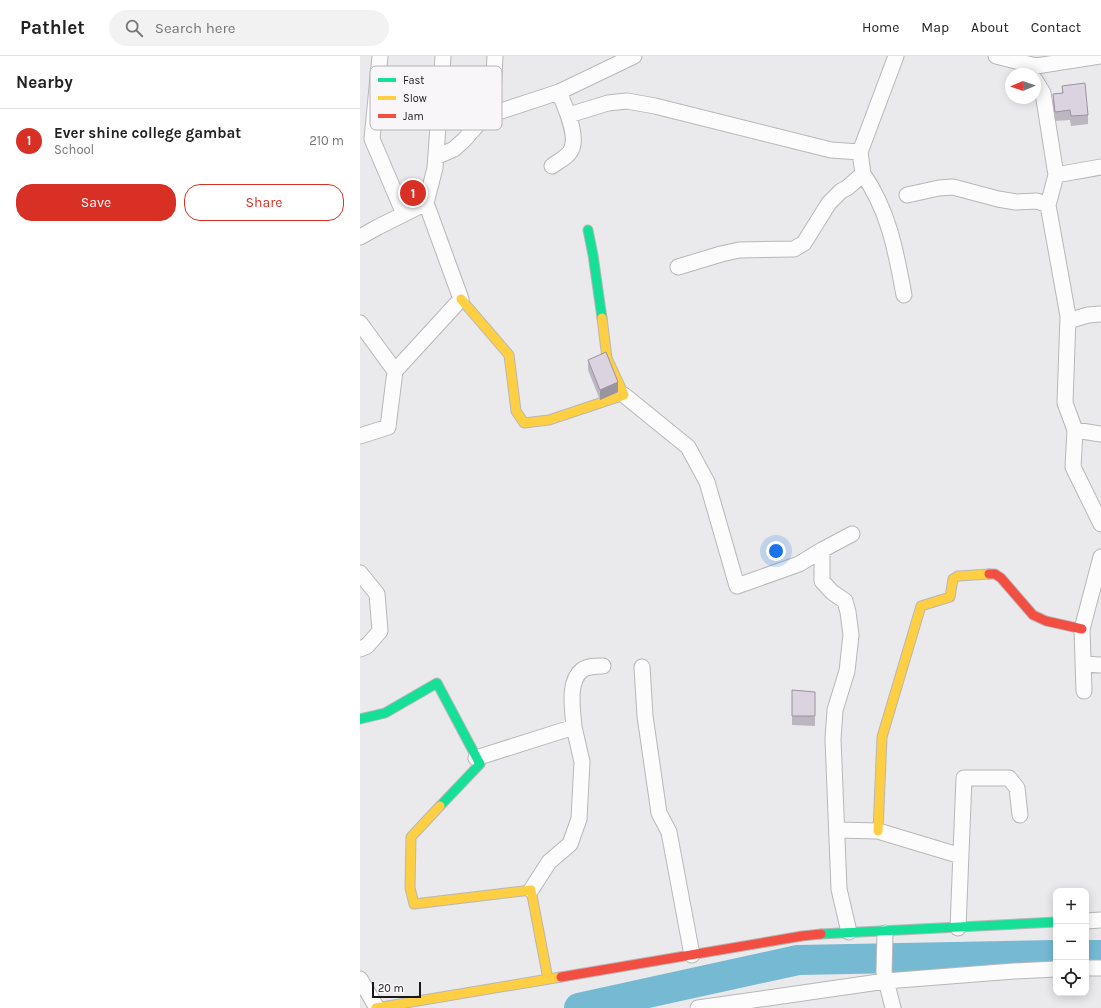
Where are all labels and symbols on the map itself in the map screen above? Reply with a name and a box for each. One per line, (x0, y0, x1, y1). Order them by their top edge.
legend (370, 66, 502, 130)
north arrow (1005, 68, 1041, 104)
text: Fast (403, 74, 424, 87)
text: Slow (403, 92, 427, 105)
text: Jam (403, 110, 424, 123)
pin: 1 (400, 178, 426, 208)
your location (766, 541, 786, 561)
scale bar (372, 980, 421, 999)

